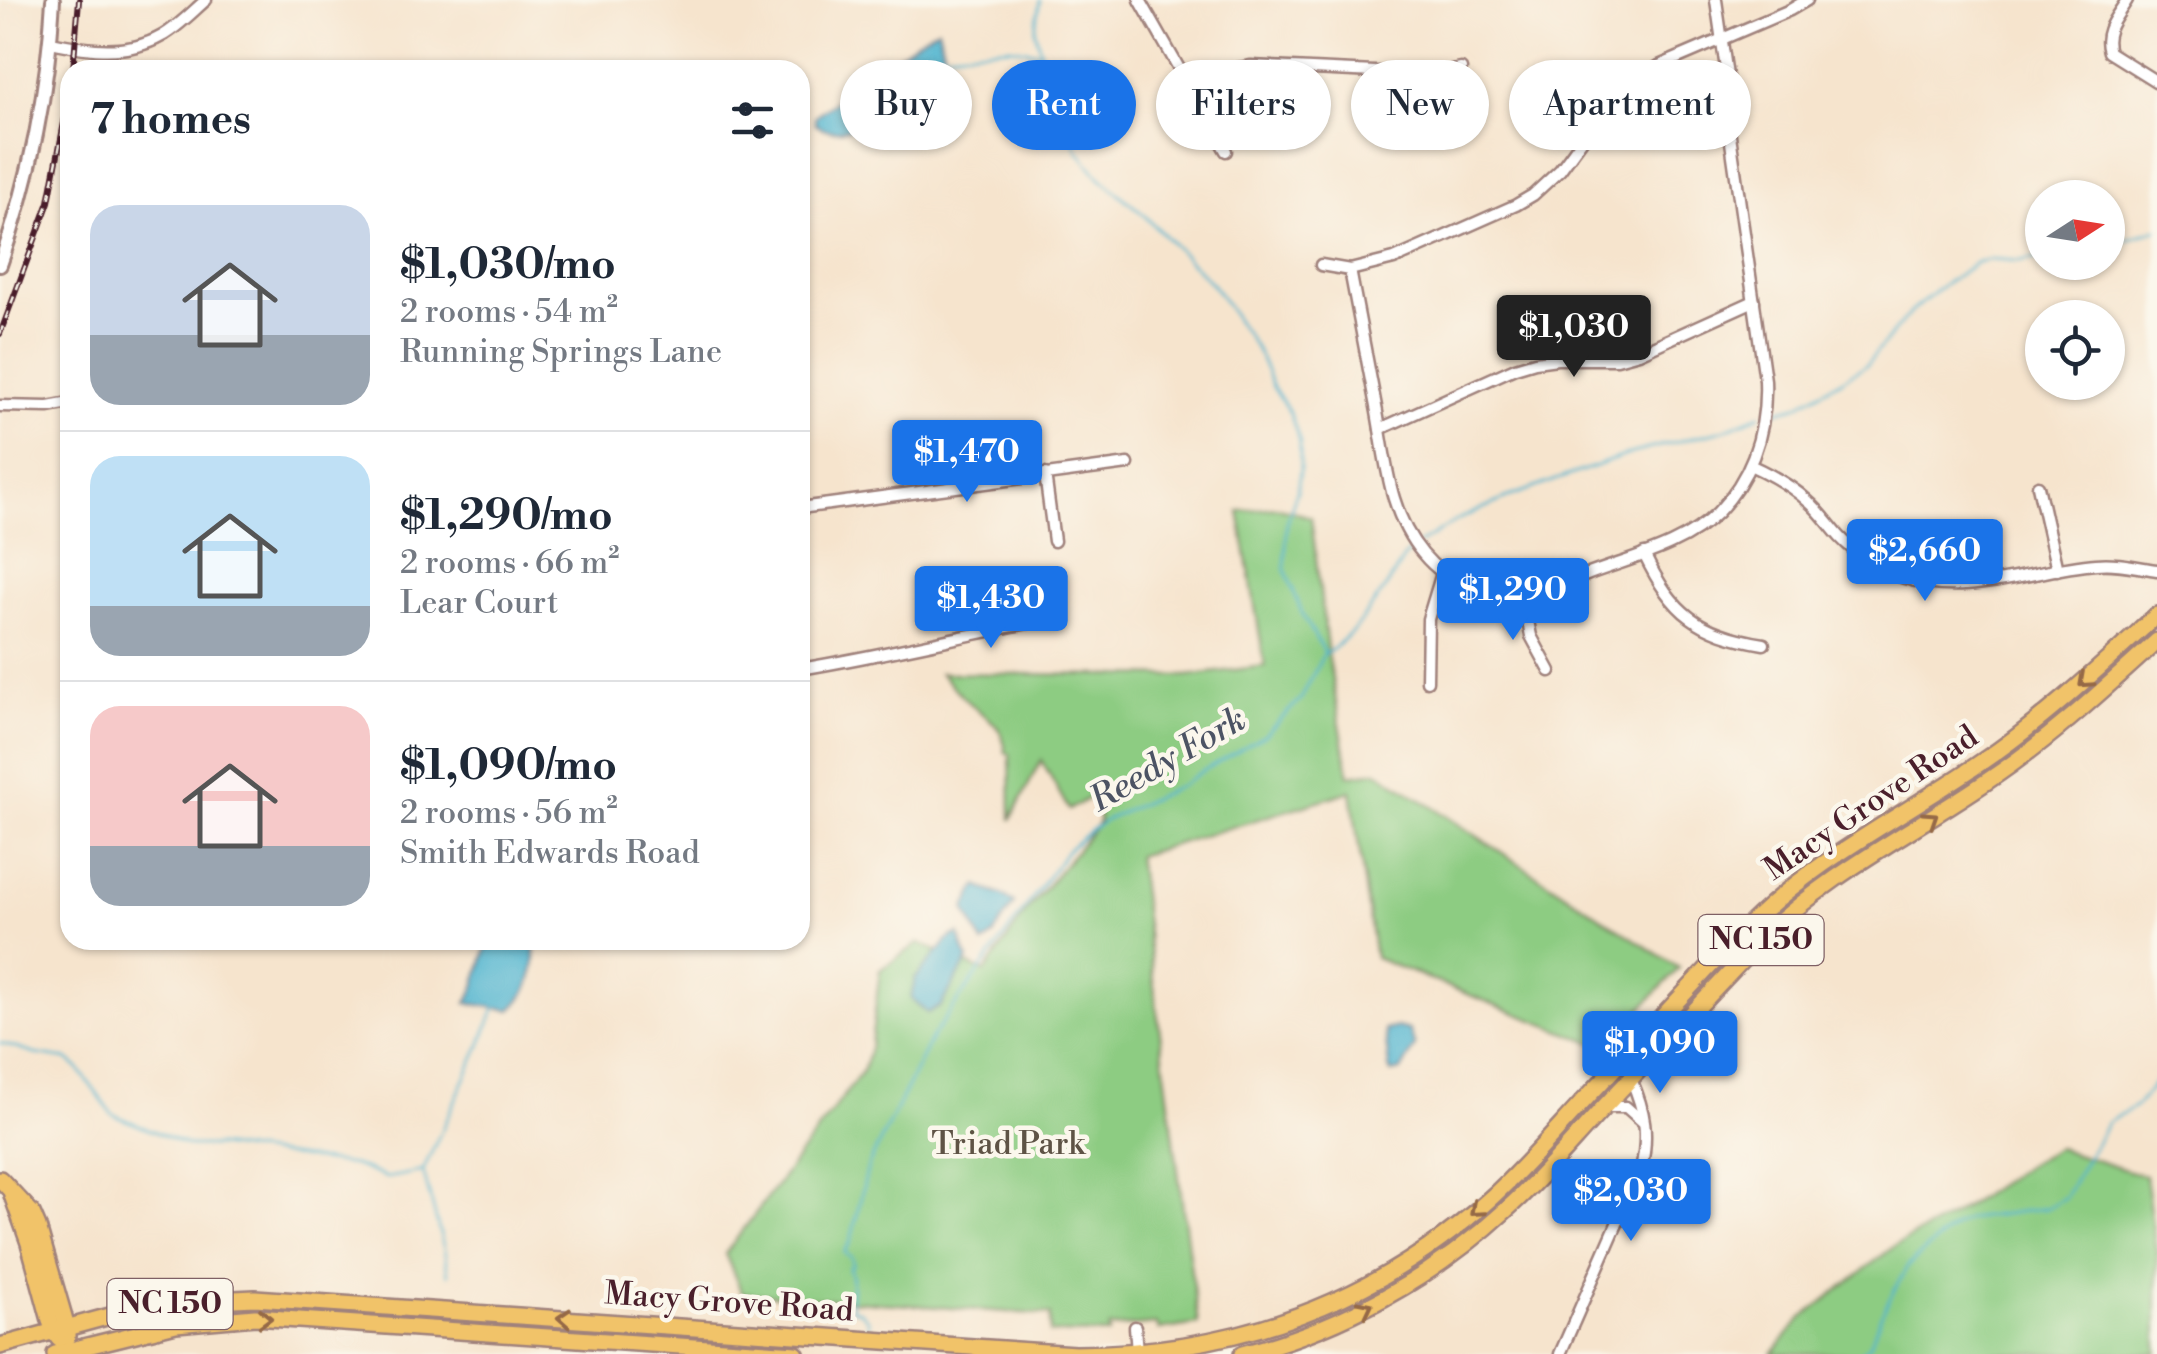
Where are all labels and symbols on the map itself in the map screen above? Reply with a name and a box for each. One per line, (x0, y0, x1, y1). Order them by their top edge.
north arrow (2025, 180, 2125, 280)
pin: $1,030 (1493, 295, 1655, 380)
pin: $1,470 (886, 420, 1048, 505)
pin: $2,660 (1844, 519, 2006, 604)
pin: $1,290 (1432, 558, 1594, 643)
pin: $1,430 (910, 566, 1072, 651)
one-way arrow (2078, 669, 2097, 687)
water label: Reedy Fork (1081, 698, 1254, 822)
street label: Macy Grove Road (1756, 717, 1986, 889)
one-way arrow (1920, 812, 1938, 831)
road number: NC 150 (1698, 915, 1824, 965)
pin: $1,090 (1579, 1011, 1741, 1096)
park label: Triad Park (931, 1124, 1087, 1164)
pin: $2,030 (1550, 1159, 1712, 1244)
one-way arrow (1470, 1199, 1488, 1217)
street label: Macy Grove Road (603, 1273, 855, 1331)
road number: NC 150 (108, 1279, 232, 1329)
one-way arrow (1356, 1300, 1374, 1320)
one-way arrow (258, 1307, 273, 1328)
one-way arrow (556, 1308, 572, 1329)

